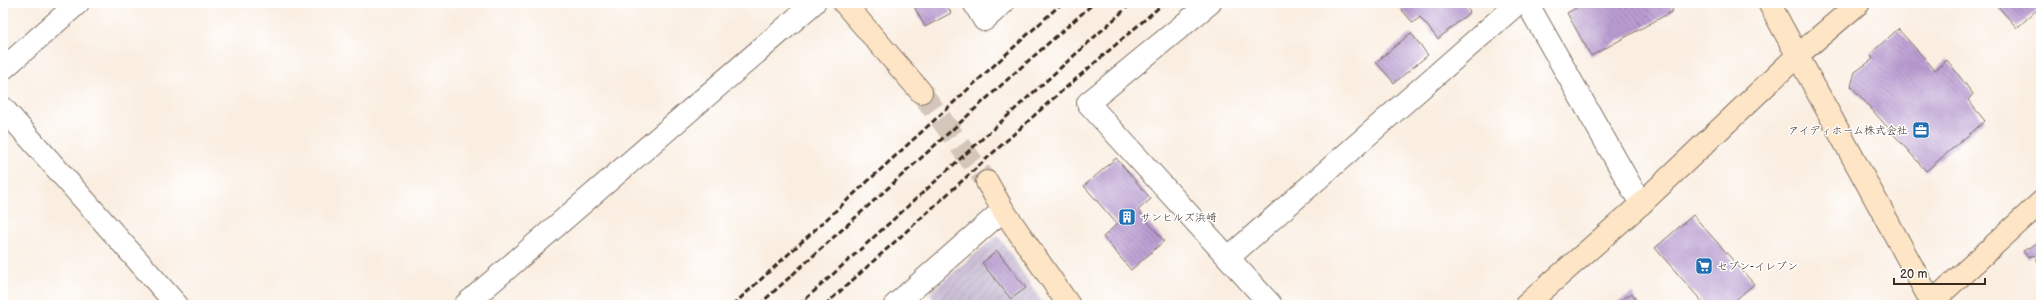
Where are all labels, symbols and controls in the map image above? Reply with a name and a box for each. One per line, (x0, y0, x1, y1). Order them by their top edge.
office icon: アイディホーム株式会社 (1911, 120, 1931, 140)
place label: アイディホーム株式会社 (1788, 124, 1908, 137)
building icon: サンヒルズ浜崎 (1117, 207, 1137, 227)
place label: サンヒルズ浜崎 (1140, 211, 1217, 224)
supermarket icon: セブン-イレブン (1694, 256, 1714, 276)
place label: セブン-イレブン (1717, 260, 1798, 273)
scale bar (1894, 260, 1985, 286)
text: 20 m (1900, 267, 1927, 282)

